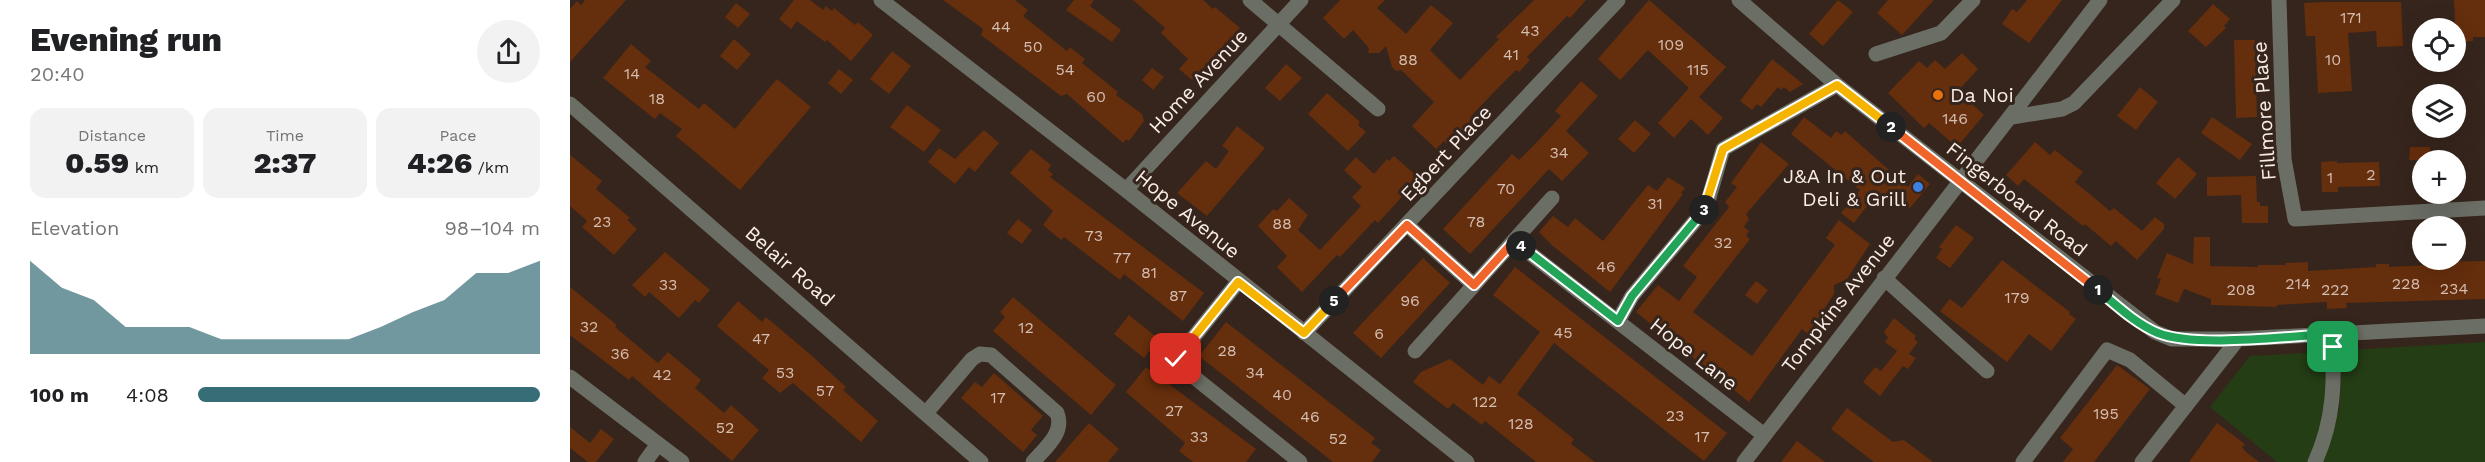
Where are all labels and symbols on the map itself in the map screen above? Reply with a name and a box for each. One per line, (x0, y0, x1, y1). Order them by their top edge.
house number: 171 (2340, 8, 2362, 27)
house number: 44 (991, 17, 1011, 36)
house number: 43 (1520, 21, 1540, 40)
street label: Home Avenue (1144, 24, 1252, 138)
house number: 109 (1658, 35, 1684, 54)
house number: 50 (1023, 37, 1043, 56)
street label: Fillmore Place (2247, 41, 2281, 181)
house number: 41 (1503, 45, 1519, 64)
house number: 88 (1398, 50, 1418, 69)
house number: 10 (2325, 50, 2341, 69)
house number: 54 (1055, 60, 1075, 79)
house number: 115 (1687, 60, 1709, 79)
house number: 14 (624, 64, 640, 83)
place label: Da Noi (1950, 83, 2014, 107)
house number: 60 (1086, 87, 1106, 106)
marker: Da Noi (1931, 88, 1945, 102)
house number: 18 (649, 89, 665, 108)
street label: Egbert Place (1395, 100, 1497, 206)
house number: 146 (1942, 109, 1968, 128)
pin: 2 (1876, 112, 1906, 142)
street label: Fingerboard Road (1942, 137, 2092, 261)
house number: 34 (1549, 143, 1569, 162)
place label: J&A In & Out Deli & Grill (1783, 164, 1907, 211)
street label: Hope Avenue (1131, 165, 1245, 263)
house number: 2 (2366, 165, 2376, 184)
house number: 1 (2327, 168, 2333, 187)
house number: 70 (1497, 179, 1515, 198)
marker: J&A In & Out Deli & Grill (1911, 180, 1925, 194)
house number: 31 (1647, 194, 1663, 213)
pin: 3 (1689, 195, 1719, 225)
house number: 23 (593, 212, 611, 231)
house number: 78 (1467, 212, 1485, 231)
house number: 88 (1272, 214, 1292, 233)
street label: Belair Road (740, 221, 840, 311)
house number: 73 (1085, 226, 1103, 245)
street label: Tompkins Avenue (1776, 229, 1900, 377)
pin: 4 (1506, 231, 1536, 261)
house number: 32 (1714, 233, 1732, 252)
house number: 77 (1113, 248, 1131, 267)
house number: 46 (1596, 257, 1616, 276)
house number: 81 (1141, 263, 1157, 282)
house number: 214 (2285, 274, 2311, 293)
house number: 228 (2392, 274, 2420, 293)
house number: 33 (659, 275, 677, 294)
pin: 1 (2083, 275, 2113, 305)
house number: 234 (2440, 279, 2468, 298)
house number: 208 (2226, 280, 2256, 299)
house number: 222 (2321, 280, 2349, 299)
house number: 87 (1169, 286, 1187, 305)
pin: 5 (1319, 286, 1349, 316)
house number: 179 (2004, 288, 2030, 307)
house number: 96 (1400, 291, 1420, 310)
street label: Hope Lane (1645, 312, 1743, 396)
house number: 32 (580, 317, 598, 336)
house number: 12 (1018, 318, 1034, 337)
pin (2307, 321, 2358, 372)
house number: 45 (1553, 323, 1573, 342)
house number: 6 (1374, 324, 1384, 343)
house number: 47 (752, 329, 770, 348)
pin (1150, 333, 1201, 384)
house number: 28 (1217, 341, 1237, 360)
house number: 36 (610, 344, 630, 363)
house number: 53 (776, 363, 794, 382)
house number: 34 (1245, 363, 1265, 382)
house number: 42 (652, 365, 672, 384)
house number: 57 (816, 381, 834, 400)
house number: 40 (1272, 385, 1292, 404)
house number: 17 (990, 388, 1006, 407)
house number: 122 (1473, 392, 1497, 411)
house number: 27 (1165, 401, 1183, 420)
house number: 195 (2093, 404, 2119, 423)
house number: 23 (1666, 406, 1684, 425)
house number: 46 (1300, 407, 1320, 426)
house number: 128 (1508, 414, 1534, 433)
house number: 52 (716, 418, 734, 437)
house number: 33 (1190, 427, 1208, 446)
house number: 17 (1694, 427, 1710, 446)
house number: 52 (1329, 429, 1347, 448)

